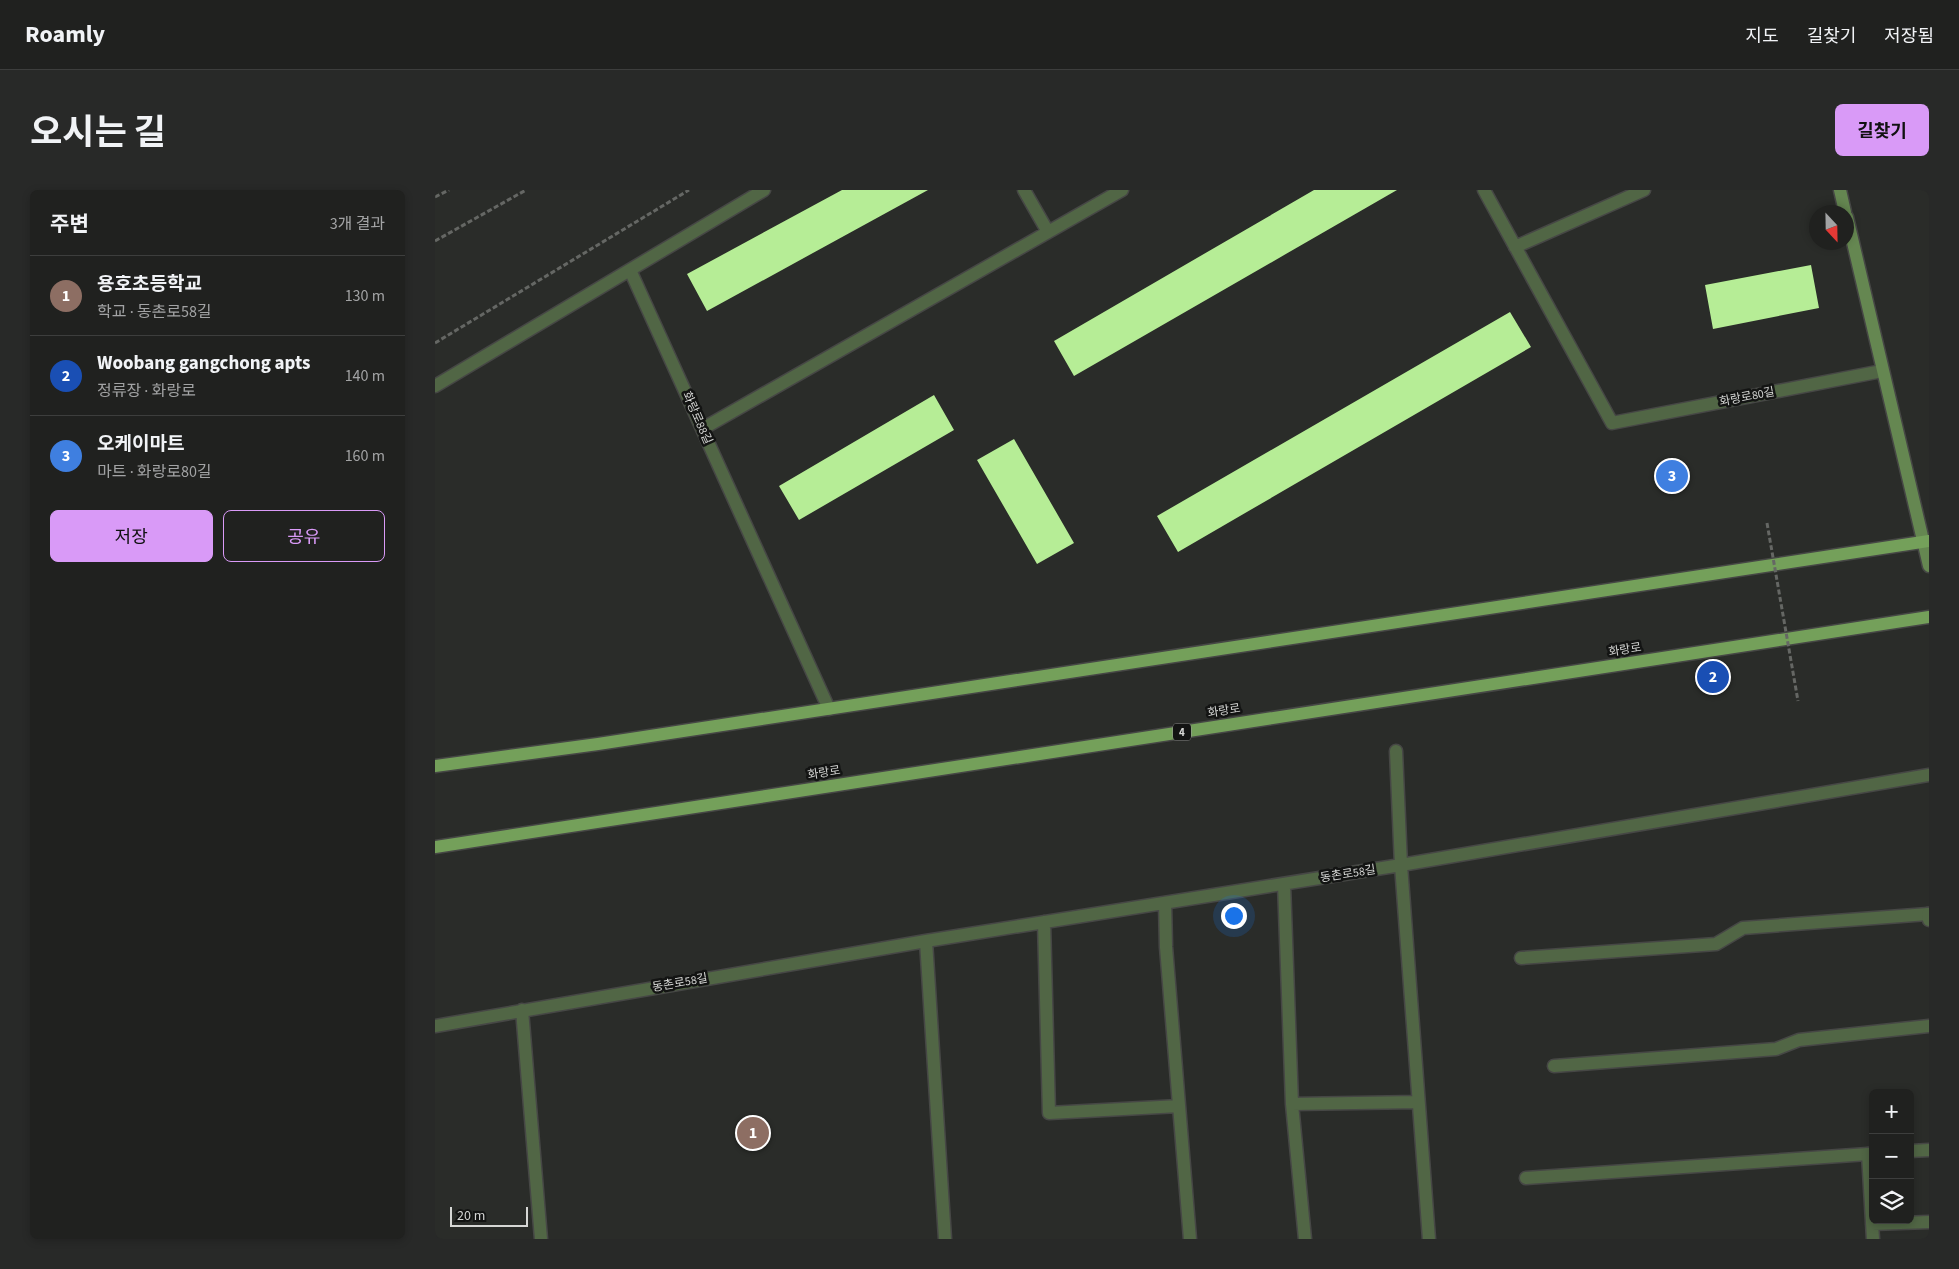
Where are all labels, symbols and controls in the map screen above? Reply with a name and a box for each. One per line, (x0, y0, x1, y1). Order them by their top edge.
text: Roamly (25, 17, 105, 52)
text: 지도 (1746, 24, 1779, 49)
text: 길찾기 (1807, 24, 1856, 49)
text: 저장됨 (1884, 24, 1934, 49)
button: 길찾기 (1835, 104, 1929, 156)
text: 오시는 길 (30, 108, 166, 158)
north arrow (1809, 205, 1854, 250)
text: 주변 (50, 209, 89, 239)
text: 3개 결과 (330, 213, 385, 235)
text: 용호초등학교 (97, 271, 202, 298)
text: 1 (62, 285, 70, 307)
text: 130 m (345, 285, 385, 307)
text: 학교 · 동촌로58길 (97, 301, 212, 323)
text: Woobang gangchong apts (97, 350, 311, 377)
text: 2 (62, 365, 70, 387)
text: 140 m (345, 365, 385, 387)
text: 정류장 · 화랑로 (97, 380, 196, 402)
street label: 화랑로80길 (1718, 383, 1776, 411)
street label: 화랑로88길 (678, 389, 716, 447)
text: 오케이마트 (97, 431, 184, 458)
text: 3 (62, 445, 70, 467)
text: 160 m (345, 445, 385, 467)
pin: 3 (1656, 457, 1688, 495)
text: 마트 · 화랑로80길 (97, 461, 212, 483)
button: 저장 (50, 510, 213, 562)
button: 공유 (223, 510, 385, 562)
street label: 화랑로 (1607, 639, 1643, 661)
pin: 2 (1697, 658, 1729, 696)
street label: 화랑로 (1206, 700, 1242, 722)
road number: 4 (1173, 724, 1191, 740)
street label: 화랑로 (806, 762, 842, 784)
street label: 동촌로58길 (1319, 861, 1377, 887)
your location (1221, 903, 1247, 929)
street label: 동촌로58길 (651, 970, 709, 996)
map controls (1869, 1089, 1914, 1224)
button: + (1869, 1089, 1914, 1134)
pin: 1 (737, 1114, 769, 1152)
button: − (1869, 1134, 1914, 1179)
button: layers (1869, 1179, 1914, 1224)
scale bar (450, 1204, 527, 1227)
text: 20 m (457, 1206, 485, 1226)

